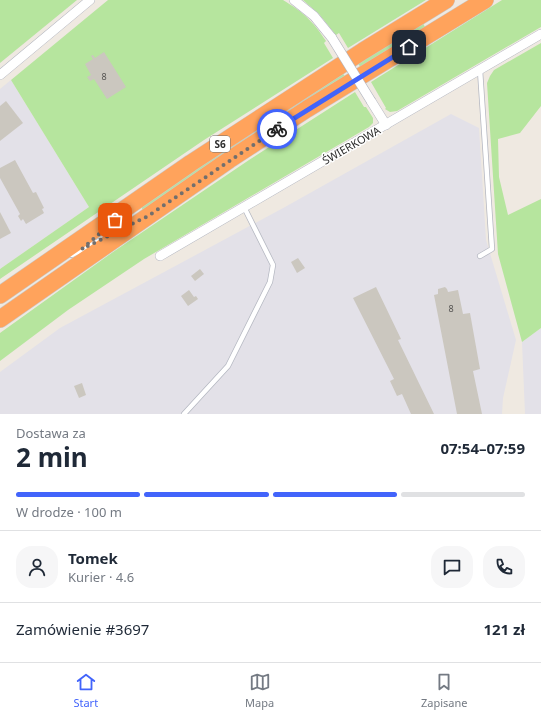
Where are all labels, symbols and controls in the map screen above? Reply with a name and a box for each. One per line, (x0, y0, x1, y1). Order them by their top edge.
pin (392, 30, 426, 64)
icon: home (398, 36, 420, 58)
house number: 8 (101, 70, 107, 83)
courier (257, 109, 297, 149)
icon: bike (266, 118, 288, 140)
street label: ŚWIERKOWA (319, 122, 384, 168)
road number: S6 (210, 136, 230, 152)
pin (98, 203, 132, 237)
icon: bag (104, 209, 126, 231)
house number: 8 (448, 302, 454, 315)
text: Dostawa za (16, 424, 86, 442)
text: 07:54–07:59 (440, 438, 525, 458)
text: 2 min (16, 439, 88, 475)
text: W drodze · 100 m (16, 503, 122, 521)
button: person (16, 546, 58, 588)
button: chat (431, 546, 473, 588)
button: phone (483, 546, 525, 588)
text: Tomek (68, 548, 118, 568)
text: Kurier · 4.6 (68, 568, 134, 586)
text: Zamówienie #3697 (16, 619, 149, 639)
text: 121 zł (483, 619, 525, 639)
tab: Start (73, 671, 98, 710)
tab: Mapa (245, 671, 274, 710)
tab: Zapisane (421, 671, 468, 710)

